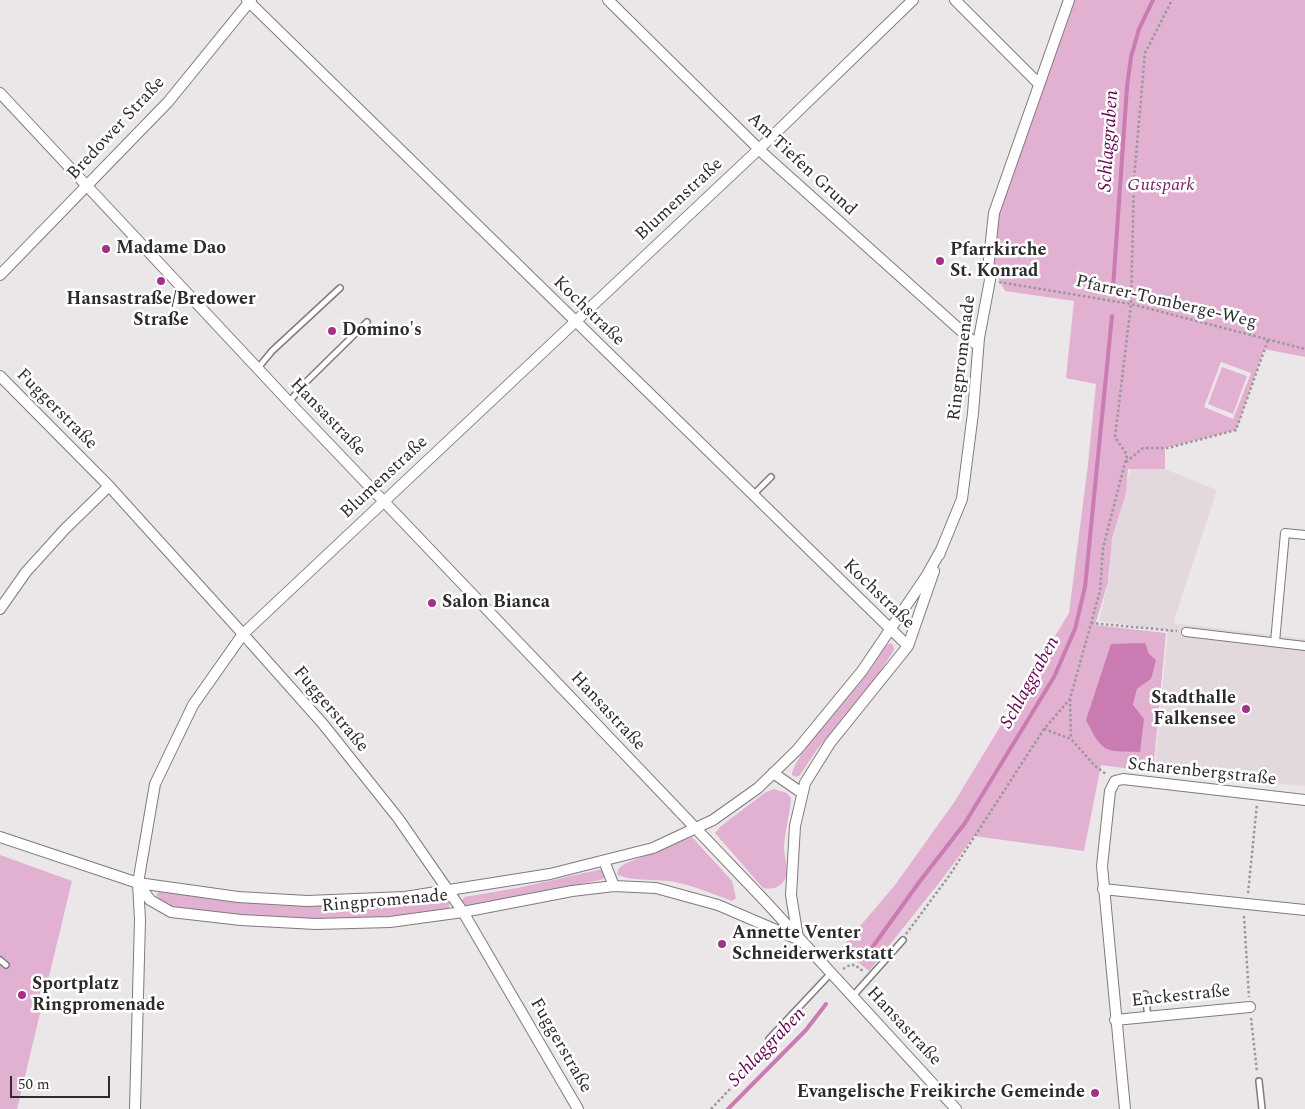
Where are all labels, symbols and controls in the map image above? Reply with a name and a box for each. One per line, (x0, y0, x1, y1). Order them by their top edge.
street label: Bredower Straße (64, 73, 170, 185)
water label: Schlaggraben (1095, 90, 1125, 192)
street label: Am Tiefen Grund (742, 109, 860, 221)
street label: Blumenstraße (632, 154, 728, 246)
park label: Gutspark (1127, 175, 1195, 197)
place label: Madame Dao (116, 238, 226, 260)
place label: Pfarrkirche St. Konrad (950, 240, 1046, 282)
marker: Madame Dao (100, 243, 112, 255)
marker: Pfarrkirche St. Konrad (934, 255, 946, 267)
street label: Pfarrer-Tomberge-Weg (1073, 272, 1259, 334)
street label: Kochstraße (548, 273, 628, 351)
marker: Hansastraße/Bredower Straße (155, 275, 167, 287)
place label: Hansastraße/Bredower Straße (66, 289, 256, 332)
street label: Ringpromenade (945, 294, 981, 422)
place label: Domino's (342, 320, 422, 342)
marker: Domino's (326, 325, 338, 337)
street label: Fuggerstraße (11, 365, 101, 455)
street label: Hansastraße (284, 374, 370, 462)
street label: Blumenstraße (337, 432, 433, 524)
street label: Kochstraße (838, 556, 918, 634)
place label: Salon Bianca (442, 592, 550, 614)
marker: Salon Bianca (426, 597, 438, 609)
water label: Schlaggraben (996, 633, 1066, 733)
street label: Fuggerstraße (288, 663, 372, 757)
street label: Hansastraße (565, 668, 649, 756)
place label: Stadthalle Falkensee (1151, 688, 1236, 731)
marker: Stadthalle Falkensee (1240, 703, 1252, 715)
street label: Scharenbergstraße (1127, 754, 1277, 792)
street label: Ringpromenade (321, 886, 449, 918)
place label: Annette Venter Schneiderwerkstatt (732, 923, 894, 966)
marker: Annette Venter Schneiderwerkstatt (716, 938, 728, 950)
place label: Sportplatz Ringpromenade (32, 974, 165, 1016)
street label: Enckestraße (1131, 981, 1231, 1013)
street label: Hansastraße (861, 983, 945, 1071)
marker: Sportplatz Ringpromenade (16, 989, 28, 1001)
street label: Fuggerstraße (524, 995, 596, 1097)
water label: Schlaggraben (724, 1004, 812, 1092)
scale bar (12, 1066, 112, 1098)
text: 50 m (18, 1073, 50, 1096)
place label: Evangelische Freikirche Gemeinde (797, 1082, 1085, 1104)
marker: Evangelische Freikirche Gemeinde (1089, 1087, 1101, 1099)

